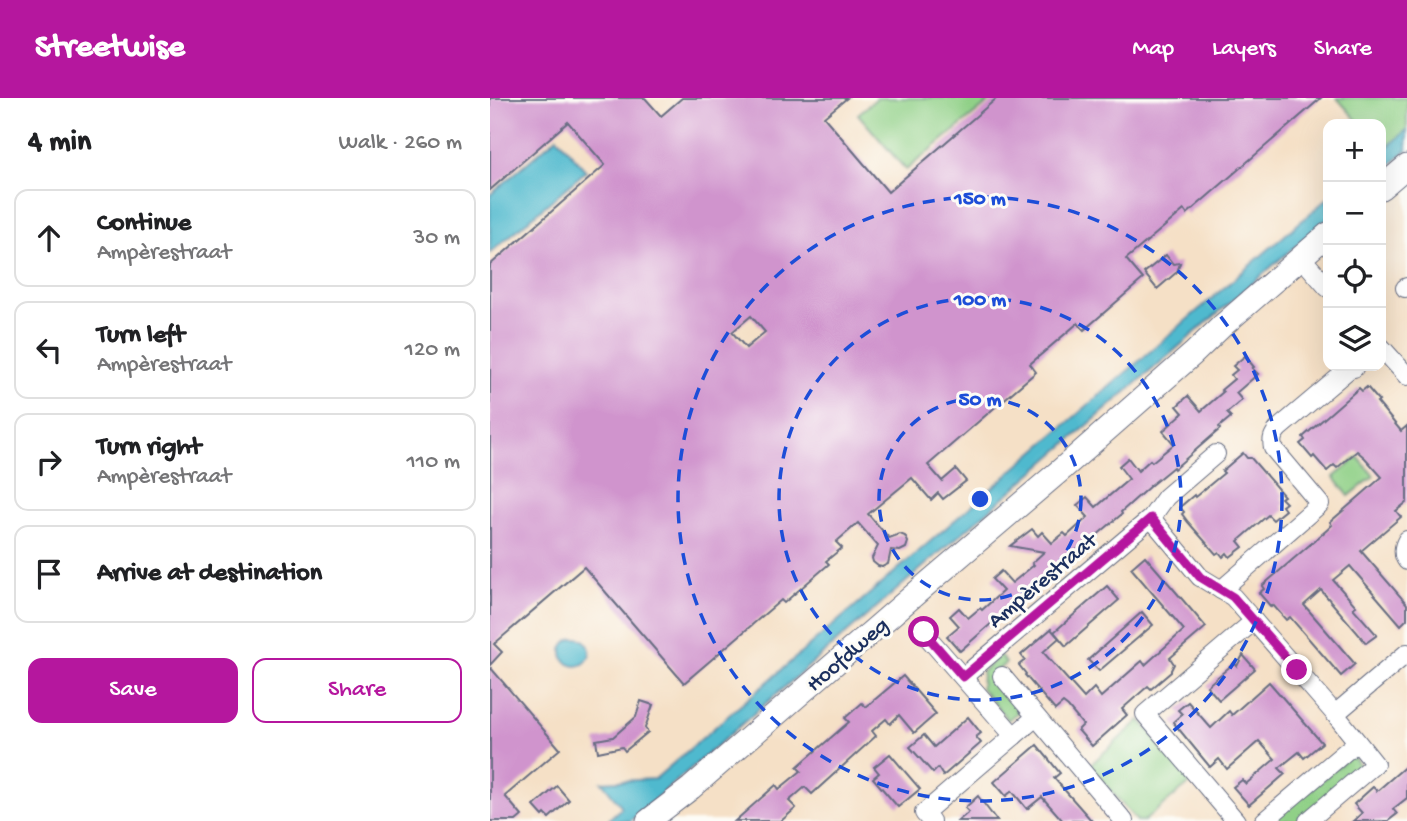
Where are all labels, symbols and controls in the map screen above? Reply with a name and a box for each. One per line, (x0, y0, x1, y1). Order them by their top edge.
text: Streetwise (35, 30, 185, 68)
text: Map (1132, 35, 1174, 64)
text: Layers (1212, 35, 1276, 64)
text: Share (1314, 35, 1372, 64)
map controls (1323, 119, 1386, 371)
button: + (1323, 119, 1386, 182)
text: 4 min (28, 126, 91, 161)
text: Walk · 260 m (338, 130, 462, 157)
button: − (1323, 182, 1386, 245)
text: 150 m (953, 188, 1006, 213)
text: Continue (97, 209, 191, 240)
icon: ahead (30, 219, 68, 257)
text: 30 m (413, 225, 460, 252)
text: Ampèrestraat (97, 240, 231, 267)
button: locate (1323, 245, 1386, 308)
text: 100 m (953, 289, 1006, 314)
button: layers (1323, 308, 1386, 371)
text: Turn left (97, 321, 185, 352)
icon: left (30, 331, 68, 369)
text: 120 m (405, 337, 460, 364)
text: Ampèrestraat (97, 352, 231, 379)
text: 50 m (959, 389, 1002, 414)
text: Turn right (97, 433, 201, 464)
icon: right (30, 443, 68, 481)
text: 110 m (407, 449, 460, 476)
text: Ampèrestraat (97, 464, 231, 491)
centre of rings (968, 487, 992, 511)
street label: Ampèrestraat (983, 527, 1104, 635)
icon: arrive (30, 555, 68, 593)
text: Arrive at destination (97, 559, 322, 590)
street label: Hoofdweg (802, 613, 895, 699)
route start (908, 616, 939, 647)
route end (1281, 654, 1312, 685)
button: Save (28, 658, 238, 723)
button: Share (252, 658, 462, 723)

